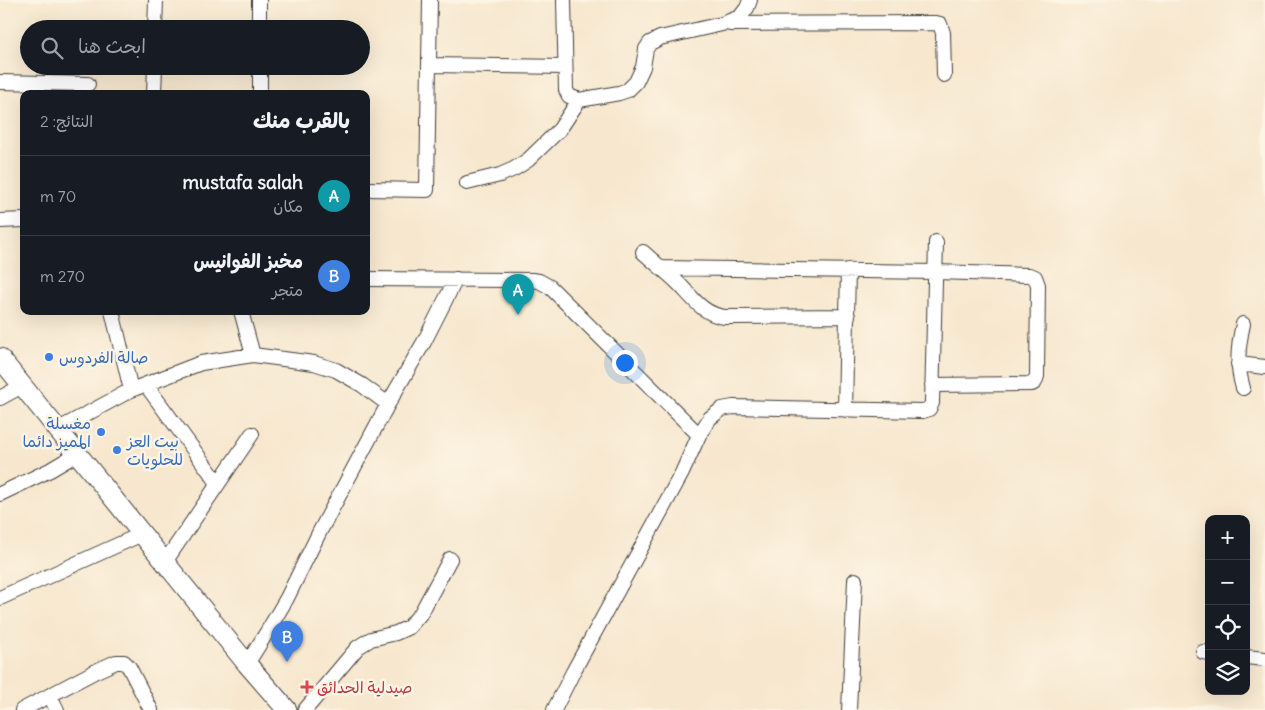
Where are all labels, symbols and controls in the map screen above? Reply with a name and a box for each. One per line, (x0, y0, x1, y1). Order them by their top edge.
search box (20, 20, 370, 75)
icon: search (38, 34, 66, 62)
text: ابحث هنا (78, 34, 146, 58)
text: بالقرب منك (253, 107, 350, 134)
text: النتائج: 2 (40, 111, 93, 131)
text: mustafa salah (183, 170, 303, 194)
text: 70 m (40, 186, 76, 206)
text: A (329, 186, 339, 206)
text: مكان (273, 196, 303, 216)
text: مخبز الفوانيس (194, 249, 303, 273)
text: 270 m (40, 266, 85, 286)
text: B (329, 266, 339, 286)
pin: A (502, 274, 534, 315)
text: متجر (272, 280, 303, 300)
place label: صالة الفردوس (59, 347, 149, 368)
your location (612, 350, 638, 376)
marker: صالة الفردوس (43, 351, 55, 363)
place label: مغسلة المميز دائما (22, 413, 91, 451)
marker: مغسلة المميز دائما (95, 426, 107, 438)
place label: بيت العز للحلويات (125, 431, 183, 470)
marker: بيت العز للحلويات (111, 444, 123, 456)
map controls (1205, 515, 1250, 695)
button: + (1205, 515, 1250, 560)
button: − (1205, 560, 1250, 605)
button: locate (1205, 605, 1250, 650)
pin: B (271, 621, 303, 662)
button: layers (1205, 650, 1250, 695)
place label: صيدلية الحدائق (317, 677, 412, 697)
marker: صيدلية الحدائق (301, 681, 313, 693)

